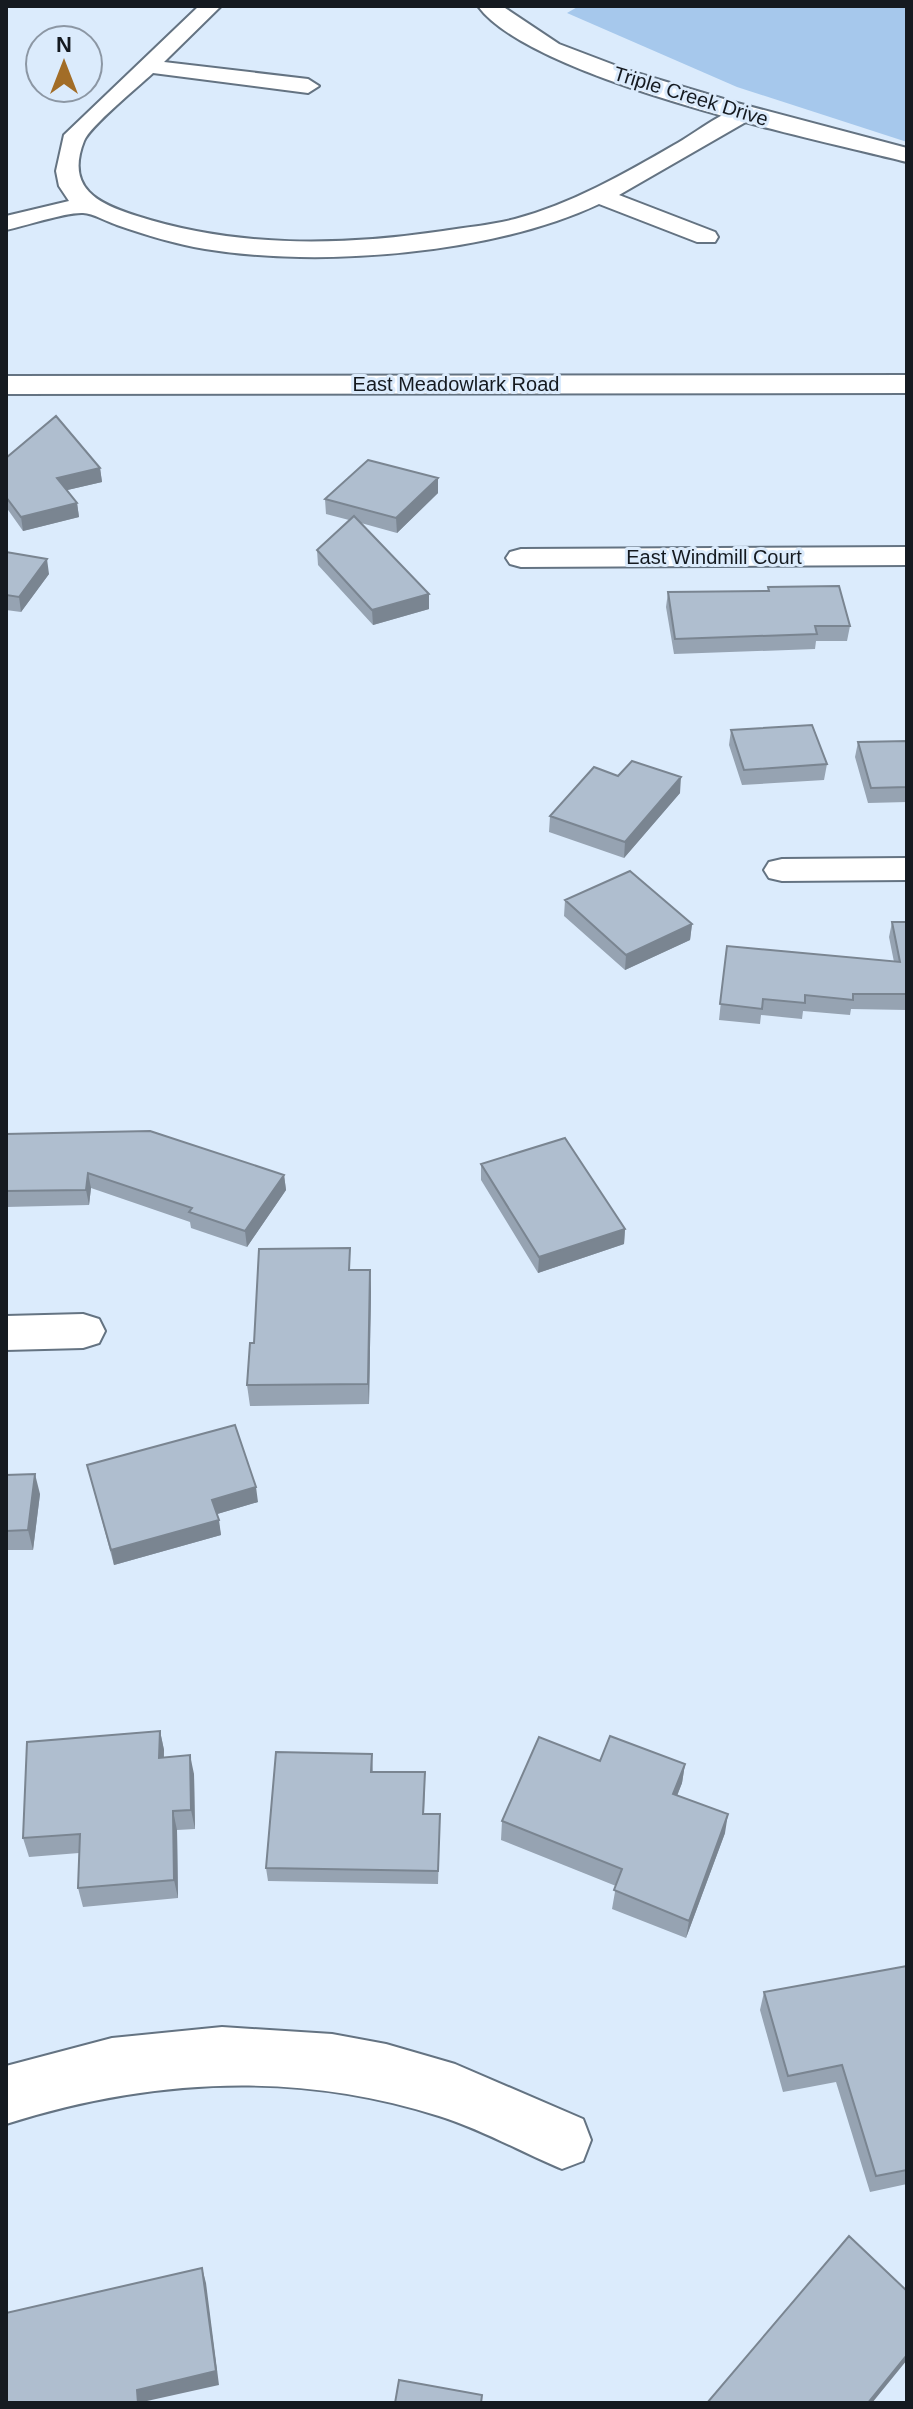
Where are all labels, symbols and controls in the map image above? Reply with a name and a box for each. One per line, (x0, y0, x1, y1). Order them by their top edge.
north arrow (24, 24, 104, 104)
text: N (56, 32, 72, 57)
street label: Triple Creek Drive (611, 62, 771, 130)
street label: East Meadowlark Road (353, 373, 559, 395)
street label: East Windmill Court (626, 546, 802, 568)

